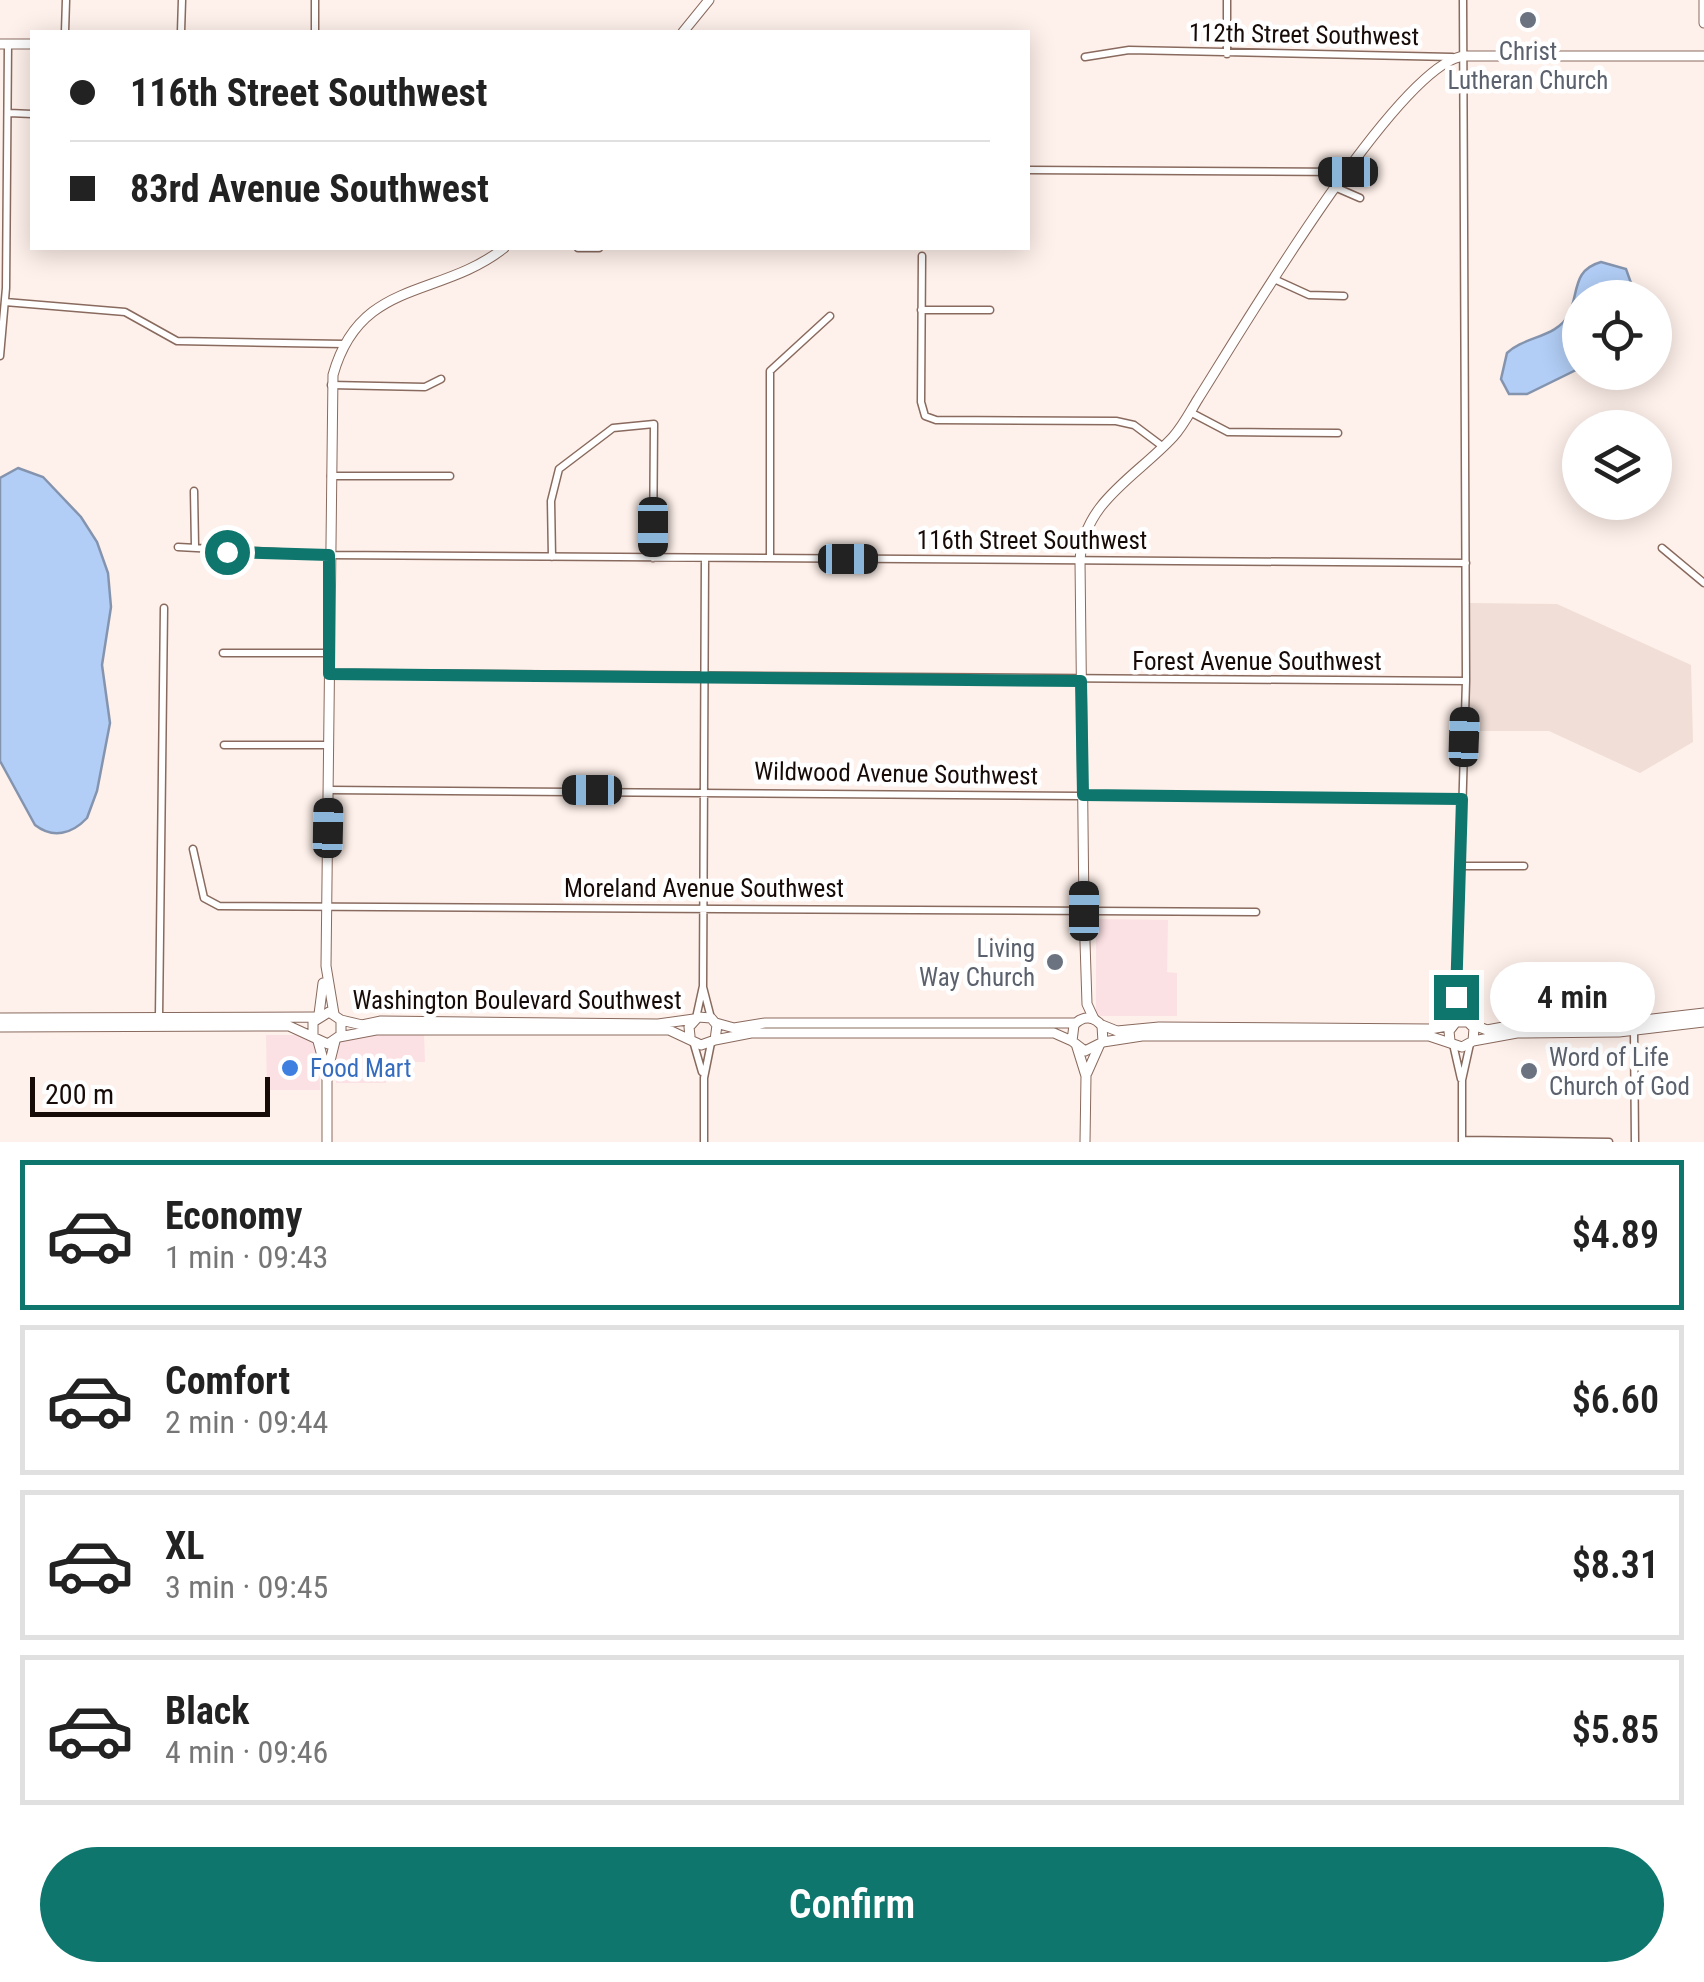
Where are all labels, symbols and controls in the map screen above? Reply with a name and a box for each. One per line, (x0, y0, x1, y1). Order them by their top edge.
marker: Christ Lutheran Church (1517, 9, 1539, 31)
street label: 112th Street Southwest (1189, 18, 1419, 51)
place label: Christ Lutheran Church (1448, 37, 1608, 95)
text: 116th Street Southwest (130, 71, 488, 115)
car (1318, 157, 1378, 187)
text: 83rd Avenue Southwest (130, 167, 489, 211)
map controls (1562, 280, 1672, 520)
button: locate (1562, 280, 1672, 390)
button: layers (1562, 410, 1672, 520)
car (638, 497, 668, 557)
street label: 116th Street Southwest (917, 526, 1147, 555)
route start (205, 530, 250, 575)
car (818, 544, 878, 574)
street label: Forest Avenue Southwest (1132, 647, 1382, 676)
car (1448, 706, 1480, 768)
street label: Wildwood Avenue Southwest (754, 757, 1038, 790)
car (562, 775, 622, 805)
car (312, 798, 344, 858)
street label: Moreland Avenue Southwest (564, 874, 844, 903)
car (1069, 881, 1099, 941)
place label: Living Way Church (919, 934, 1035, 992)
marker: Living Way Church (1044, 951, 1066, 973)
callout: 4 min (1491, 962, 1656, 1032)
route end (1434, 975, 1479, 1020)
text: 4 min (1537, 978, 1608, 1016)
street label: Washington Boulevard Southwest (352, 986, 682, 1015)
place label: Word of Life Church of God (1549, 1043, 1690, 1101)
place label: Food Mart (310, 1054, 412, 1083)
marker: Food Mart (279, 1057, 301, 1079)
marker: Word of Life Church of God (1518, 1060, 1540, 1082)
scale bar (30, 1072, 270, 1116)
text: 200 m (45, 1078, 114, 1111)
icon: car (45, 1190, 135, 1280)
text: Economy (165, 1194, 302, 1238)
text: $4.89 (1572, 1213, 1659, 1257)
text: 1 min · 09:43 (165, 1238, 328, 1276)
icon: car (45, 1355, 135, 1445)
text: Comfort (165, 1359, 290, 1403)
text: $6.60 (1572, 1378, 1659, 1422)
text: 2 min · 09:44 (165, 1403, 328, 1441)
icon: car (45, 1520, 135, 1610)
text: XL (165, 1524, 204, 1568)
text: $8.31 (1572, 1543, 1659, 1587)
text: 3 min · 09:45 (165, 1568, 328, 1606)
icon: car (45, 1685, 135, 1775)
text: Black (165, 1689, 249, 1733)
text: $5.85 (1572, 1708, 1659, 1752)
text: 4 min · 09:46 (165, 1733, 328, 1771)
button: Confirm (40, 1847, 1664, 1962)

